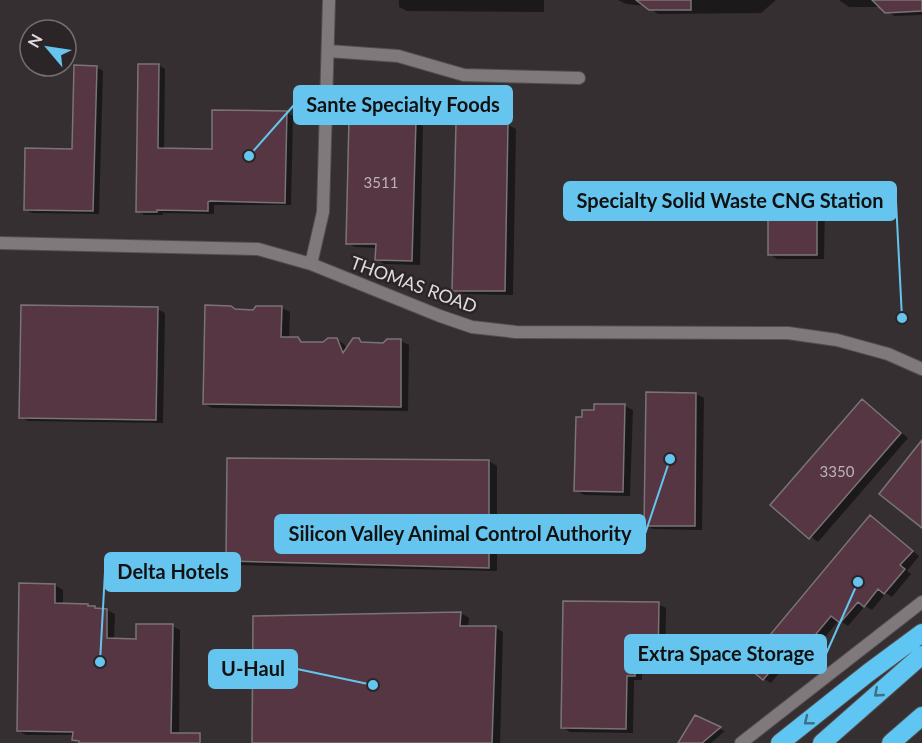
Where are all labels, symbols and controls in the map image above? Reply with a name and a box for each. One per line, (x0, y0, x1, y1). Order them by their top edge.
north arrow (18, 18, 78, 78)
text: N (23, 30, 46, 50)
callout: Sante Specialty Foods (294, 86, 512, 124)
text: Sante Specialty Foods (306, 92, 500, 116)
house number: 3511 (364, 173, 398, 191)
callout: Specialty Solid Waste CNG Station (564, 182, 896, 220)
text: Specialty Solid Waste CNG Station (577, 188, 883, 212)
street label: THOMAS ROAD (348, 251, 480, 317)
house number: 3350 (820, 462, 855, 480)
callout: Silicon Valley Animal Control Authority (275, 515, 645, 553)
text: Silicon Valley Animal Control Authority (288, 521, 632, 545)
callout: Delta Hotels (105, 553, 240, 591)
text: Delta Hotels (117, 559, 229, 583)
callout: Extra Space Storage (625, 635, 826, 673)
text: Extra Space Storage (638, 641, 815, 665)
callout: U-Haul (209, 650, 297, 688)
text: U-Haul (221, 656, 285, 680)
one-way arrow (874, 686, 885, 697)
one-way arrow (803, 714, 814, 725)

